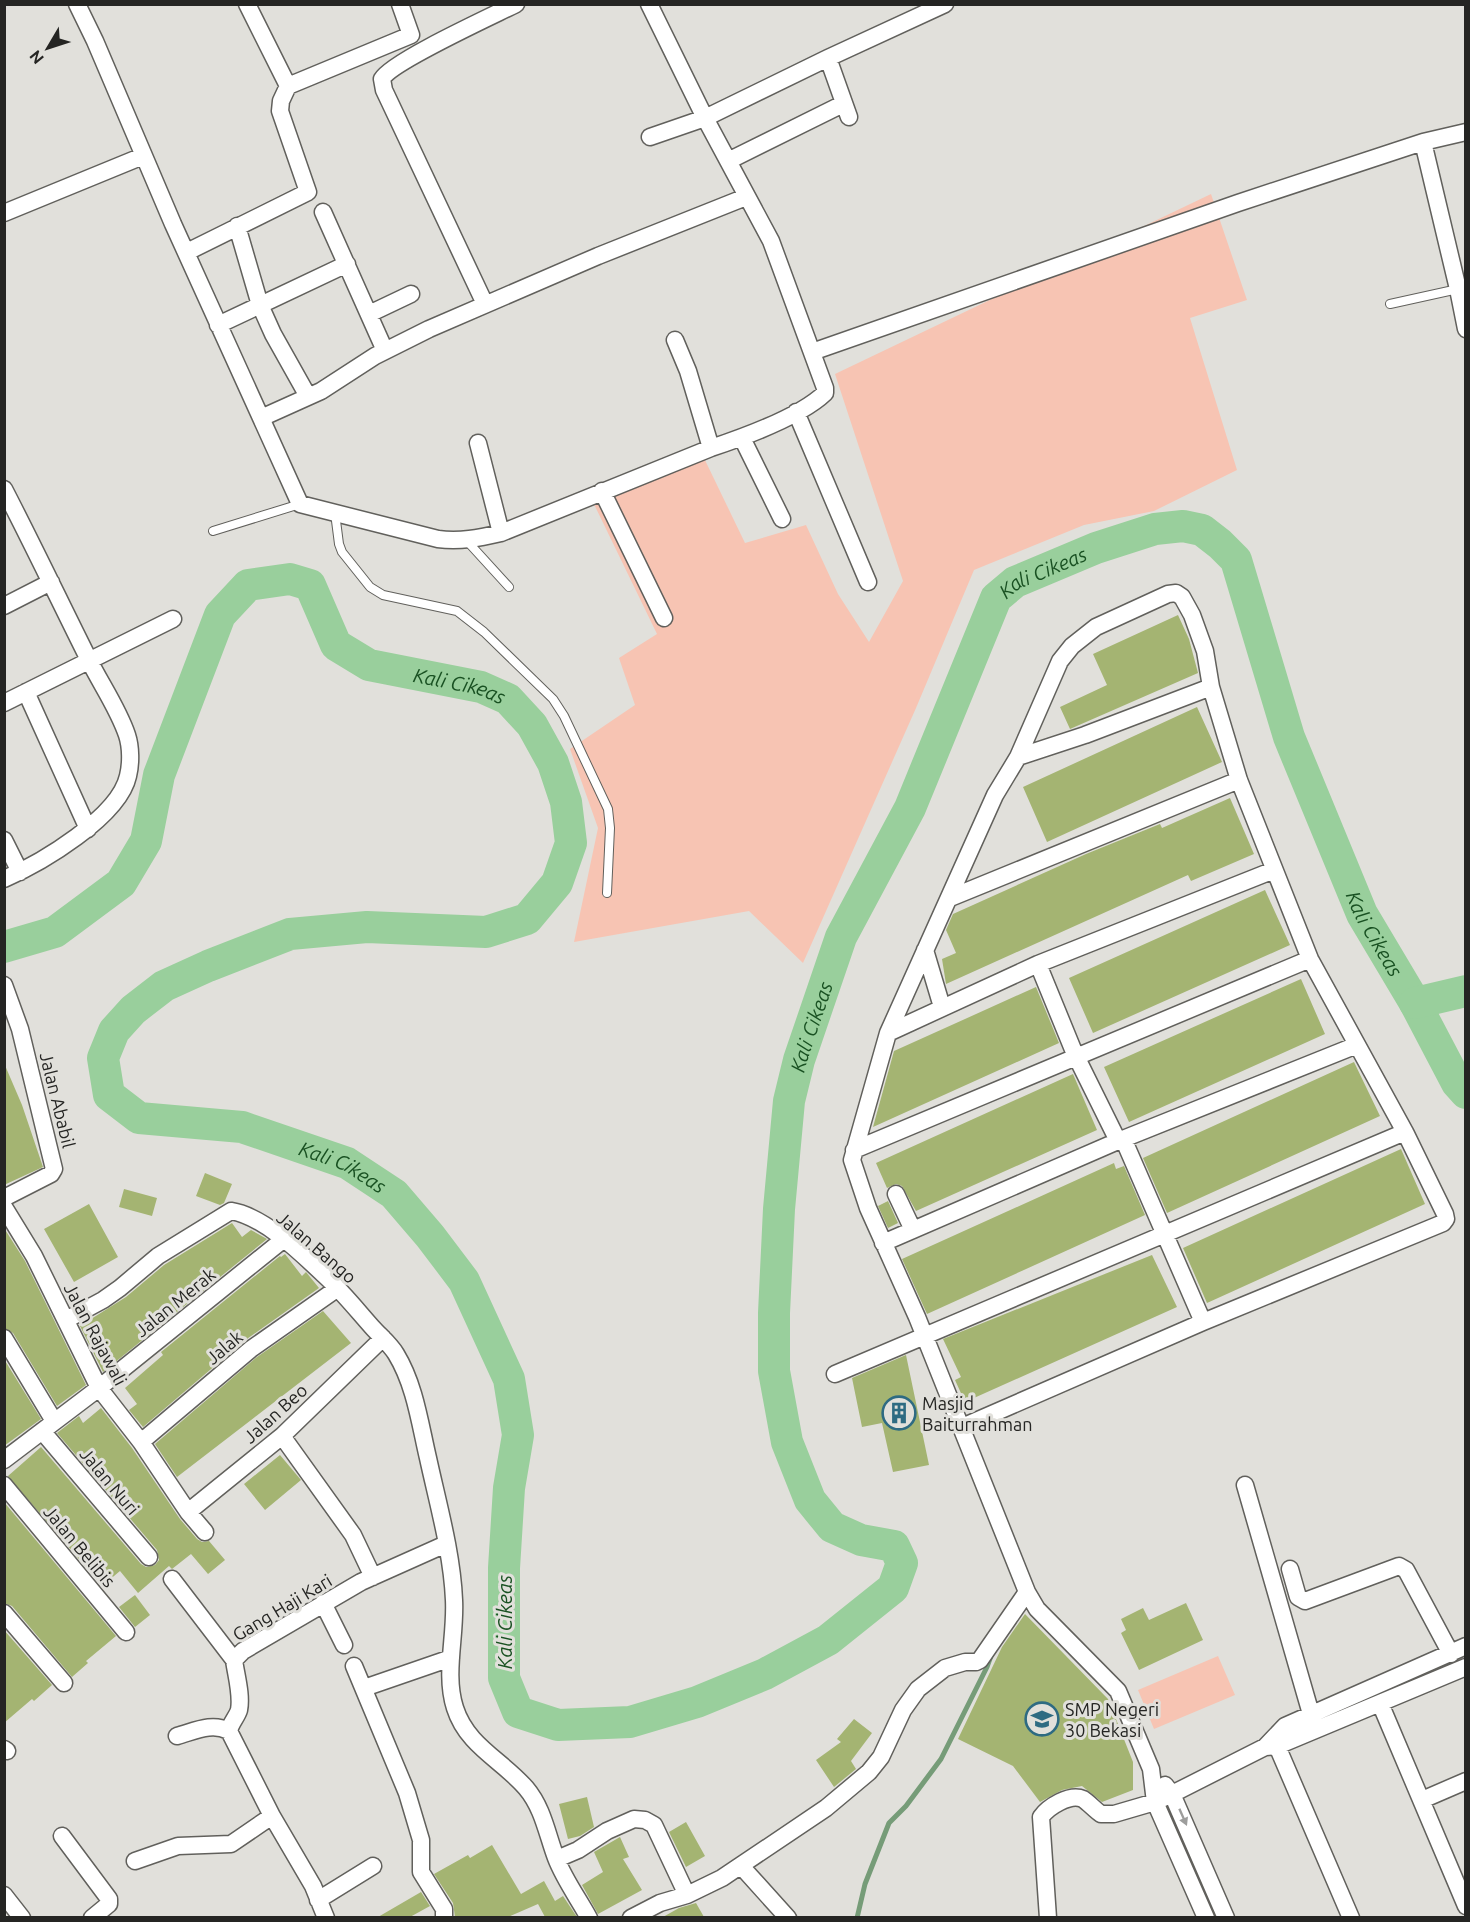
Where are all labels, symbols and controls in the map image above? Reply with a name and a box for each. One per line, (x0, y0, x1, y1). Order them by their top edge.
north arrow (18, 18, 78, 78)
text: N (26, 47, 47, 68)
water label: Kali Cikeas (994, 542, 1090, 602)
water label: Kali Cikeas (412, 663, 510, 708)
water label: Kali Cikeas (1342, 887, 1408, 981)
water label: Kali Cikeas (785, 978, 837, 1074)
street label: Jalan Ababil (36, 1050, 80, 1150)
water label: Kali Cikeas (296, 1136, 391, 1198)
street label: Jalan Bango (273, 1207, 361, 1287)
street label: Jalan Merak (131, 1264, 219, 1340)
street label: Jalan Rajawali (61, 1279, 131, 1389)
street label: Jalak (202, 1326, 246, 1368)
street label: Jalan Beo (239, 1379, 311, 1447)
place label: Masjid Baiturrahman (922, 1393, 1033, 1434)
building icon: Masjid Baiturrahman (881, 1395, 917, 1431)
street label: Jalan Nuri (76, 1444, 144, 1518)
street label: Jalan Belibis (40, 1501, 120, 1591)
street label: Gang Haji Kari (229, 1570, 335, 1644)
water label: Kali Cikeas (493, 1574, 516, 1669)
place label: SMP Negeri 30 Bekasi (1065, 1699, 1159, 1740)
school or university icon: SMP Negeri 30 Bekasi (1024, 1701, 1060, 1737)
one-way arrow (1178, 1809, 1187, 1826)

